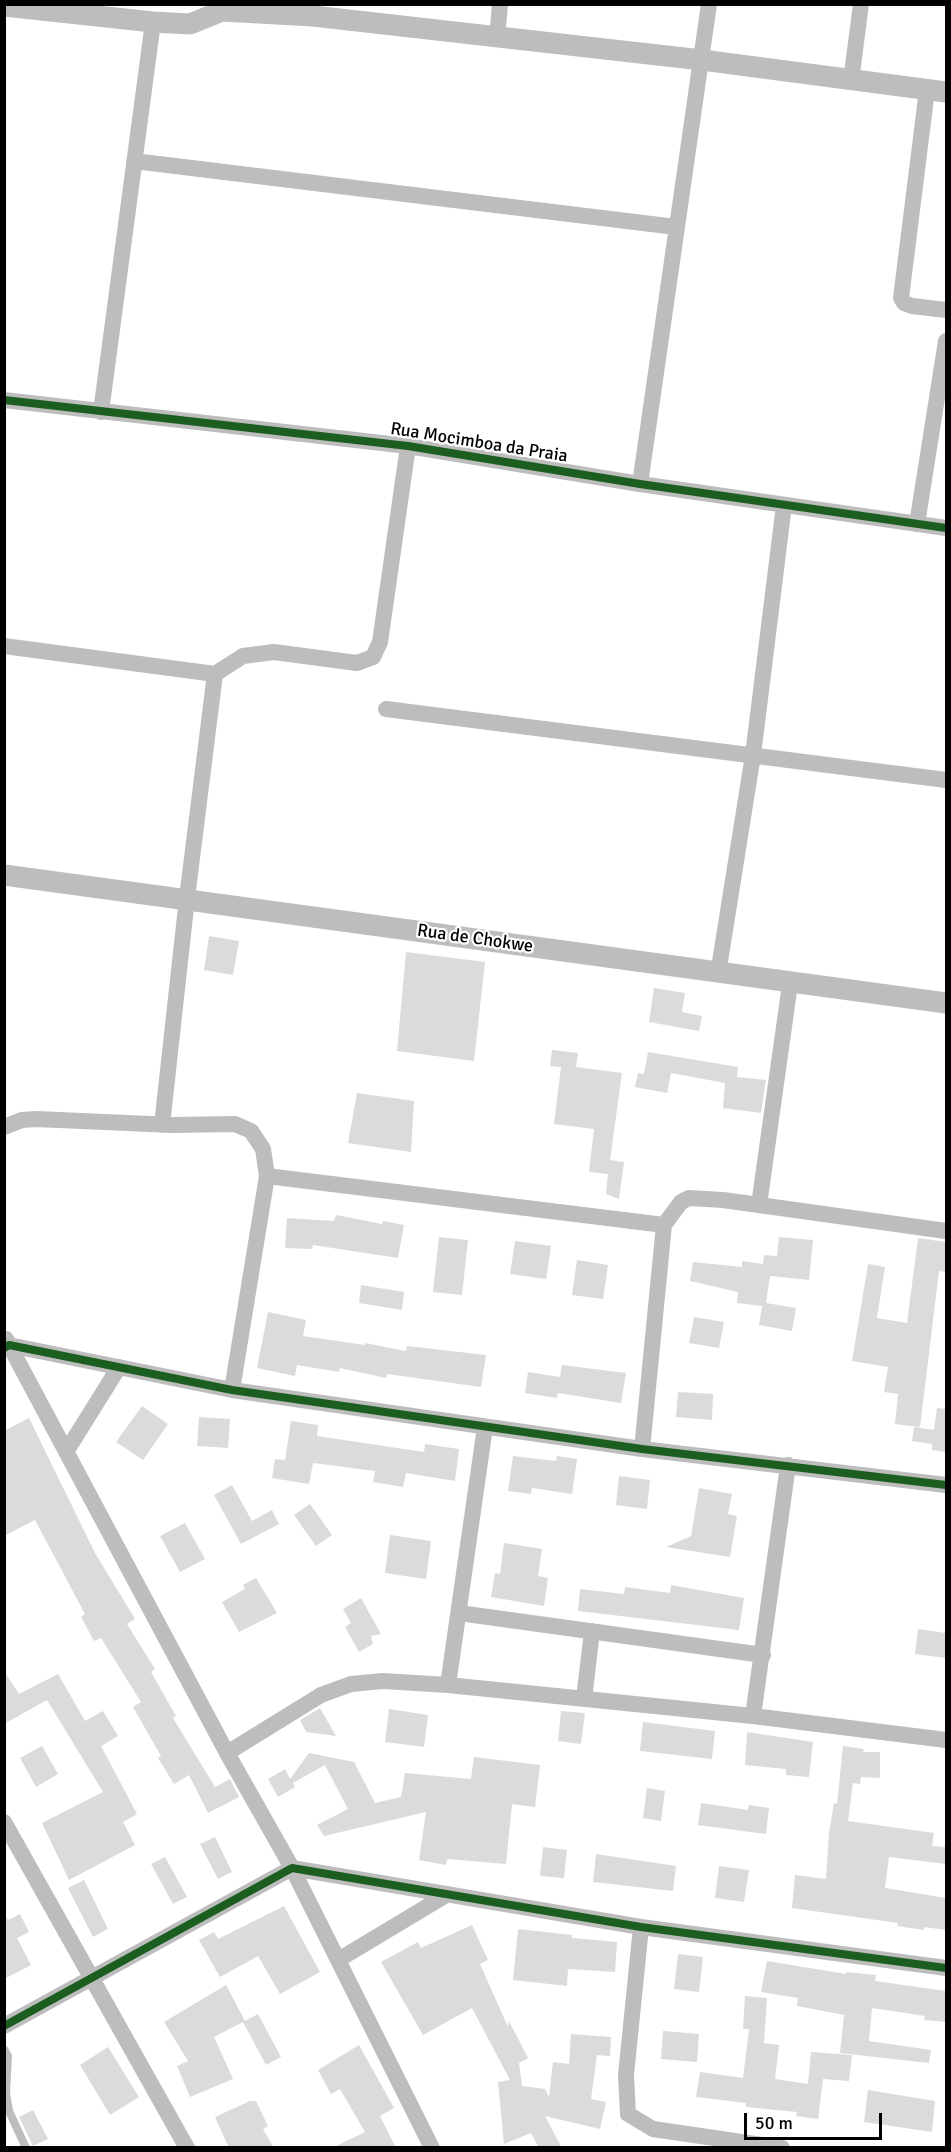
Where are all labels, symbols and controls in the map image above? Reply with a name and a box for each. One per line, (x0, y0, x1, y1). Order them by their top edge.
street label: Rua Mocimboa da Praia (389, 418, 569, 468)
street label: Rua de Chokwe (416, 920, 534, 958)
scale bar (747, 2101, 885, 2139)
text: 50 m (755, 2112, 793, 2134)

